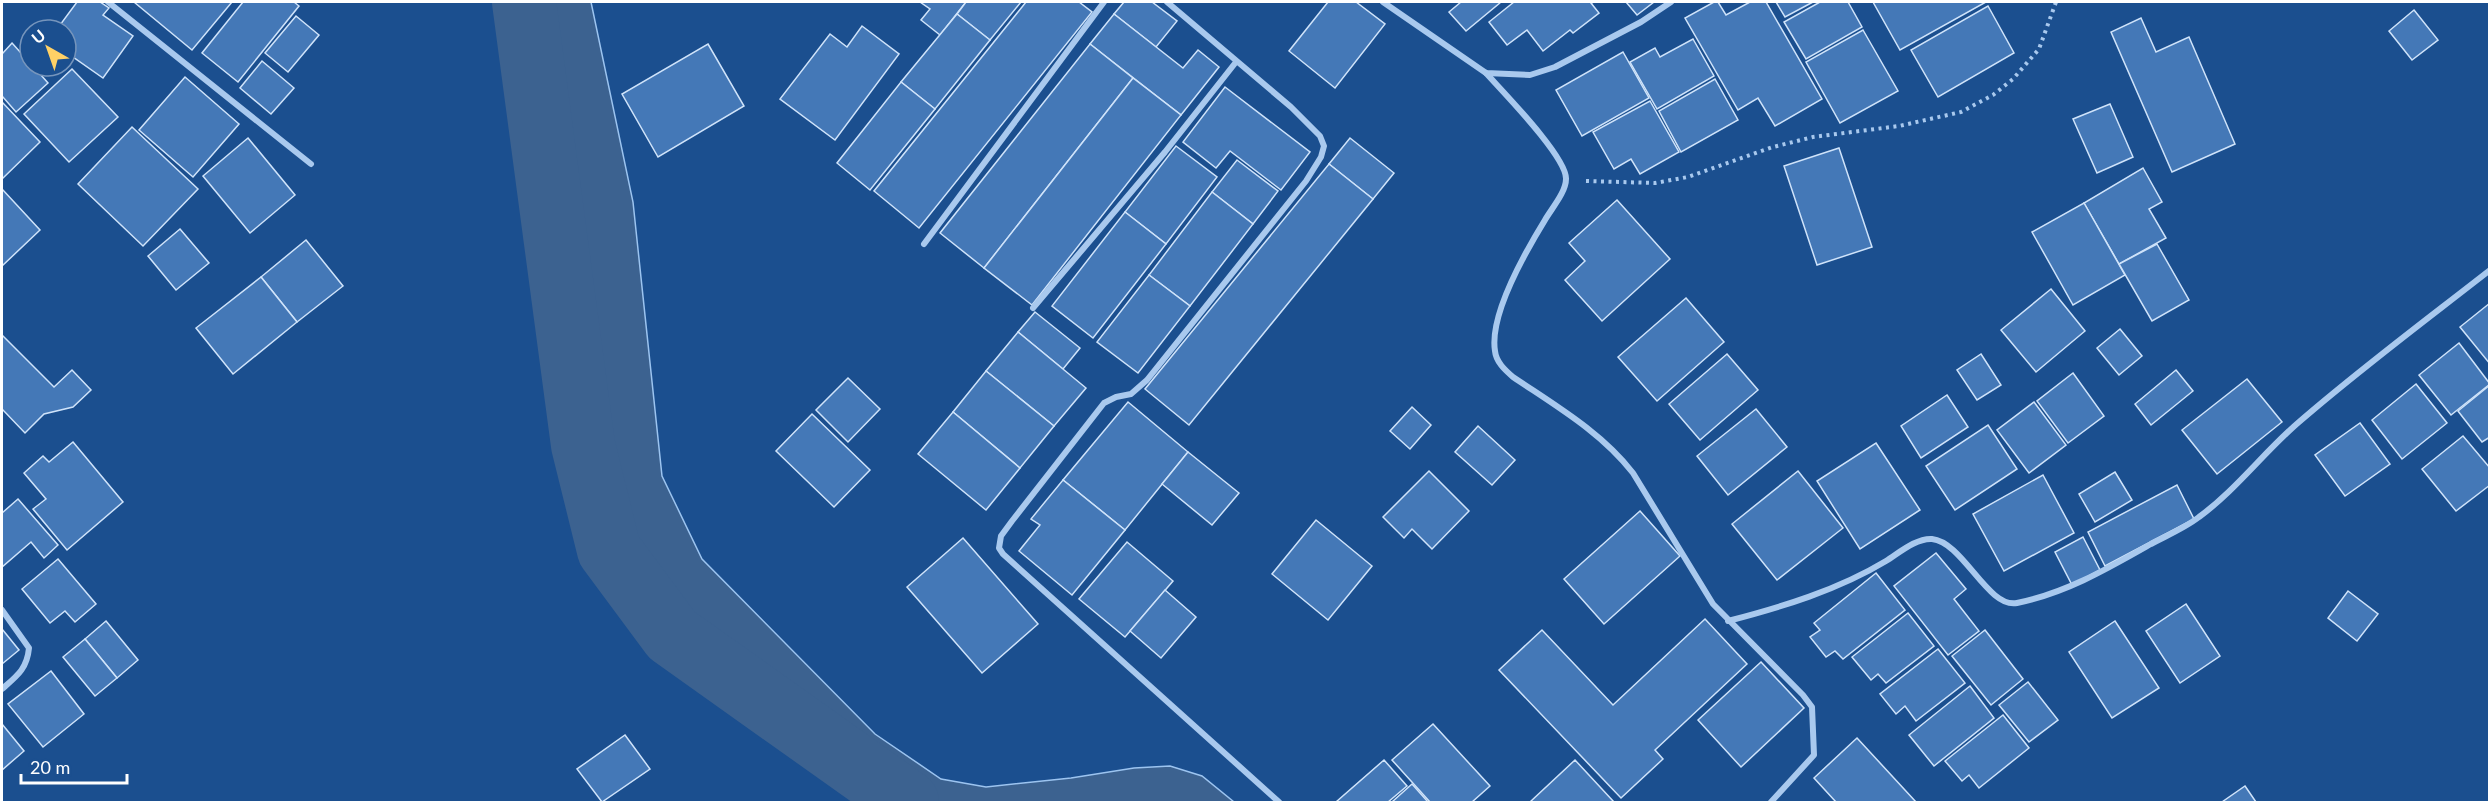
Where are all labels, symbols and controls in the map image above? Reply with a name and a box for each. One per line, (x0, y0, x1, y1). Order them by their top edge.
north arrow (18, 18, 78, 78)
text: U (27, 25, 49, 47)
scale bar (21, 747, 128, 785)
text: 20 m (30, 756, 70, 778)

